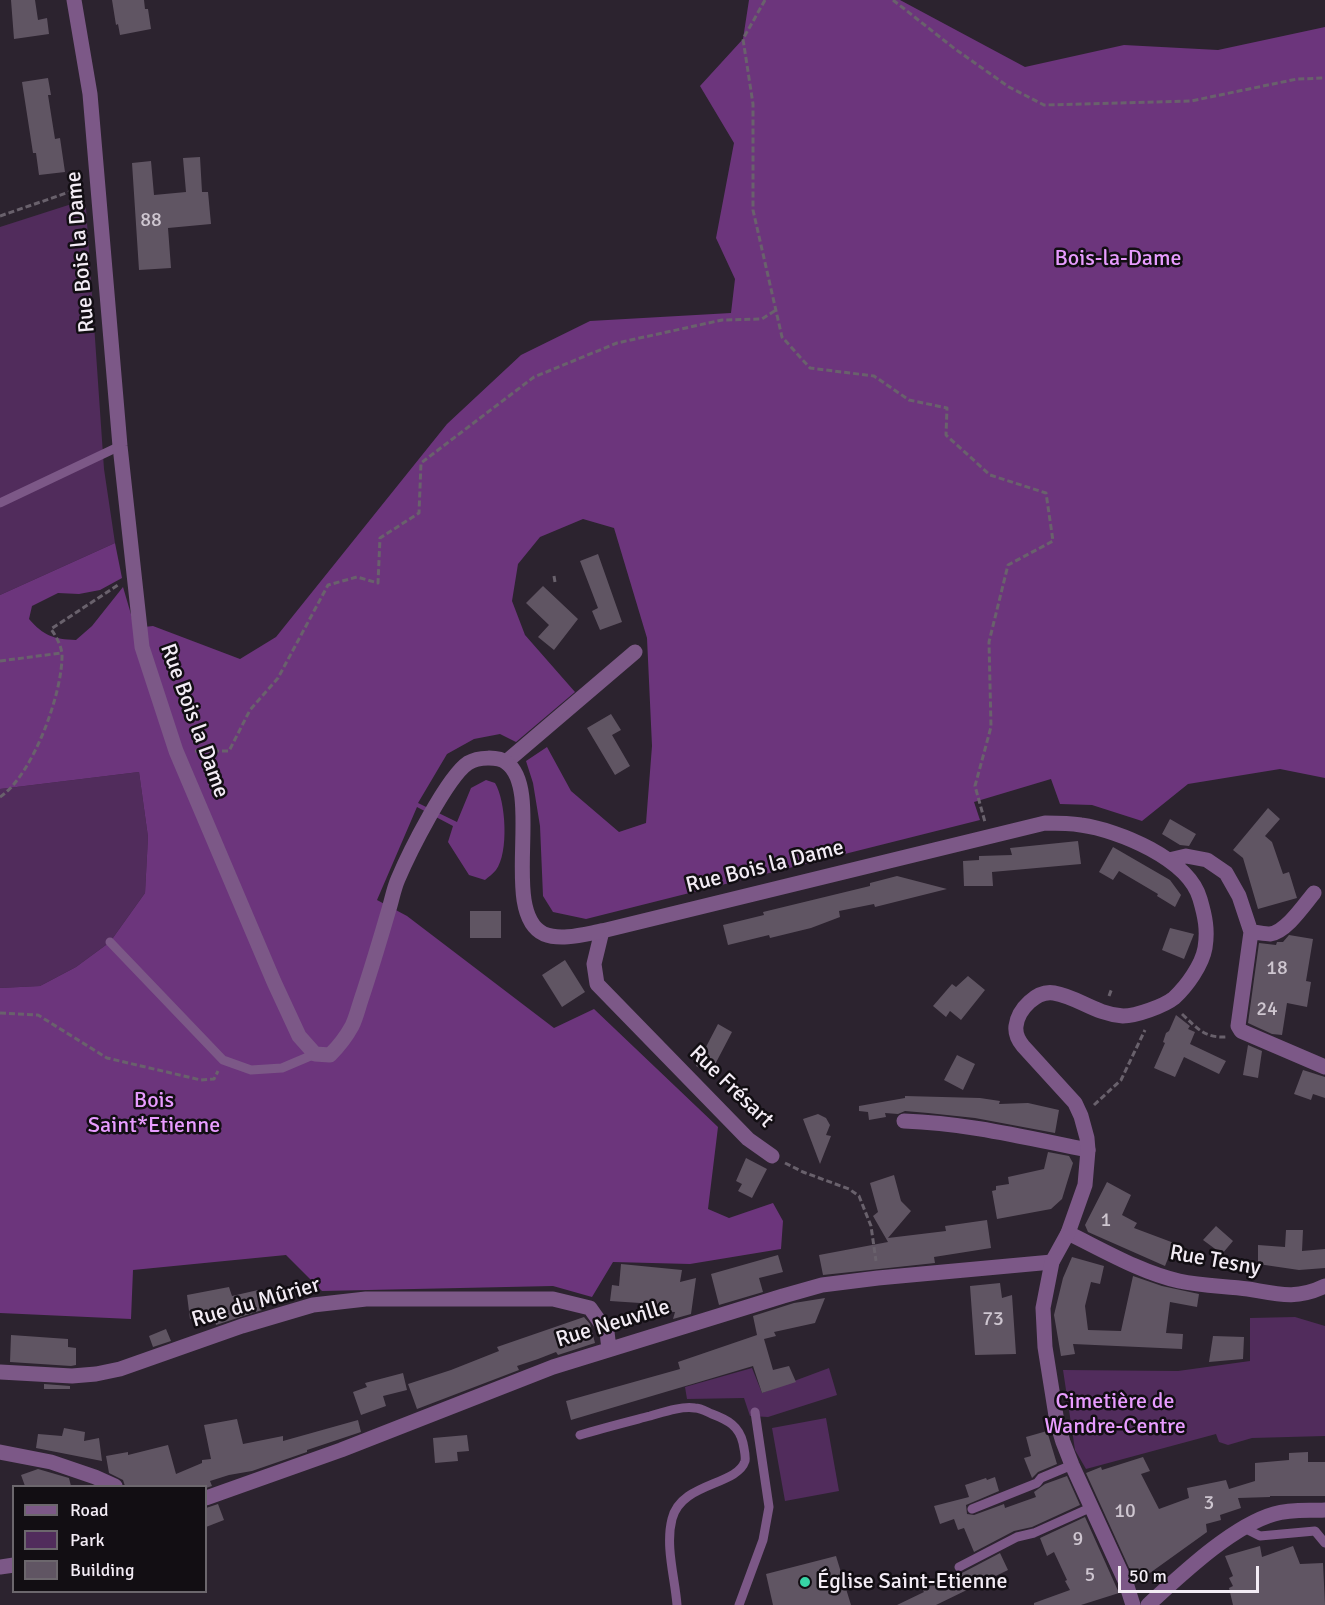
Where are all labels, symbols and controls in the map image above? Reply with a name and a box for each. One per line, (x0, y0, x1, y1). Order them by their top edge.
street label: Rue Bois la Dame (61, 170, 101, 334)
house number: 88 (140, 209, 162, 233)
park label: Bois-la-Dame (1054, 246, 1182, 272)
street label: Rue Bois la Dame (154, 640, 234, 802)
street label: Rue Bois la Dame (683, 835, 847, 899)
house number: 18 (1266, 957, 1288, 981)
house number: 24 (1256, 998, 1278, 1022)
street label: Rue Frésart (683, 1040, 779, 1134)
park label: Bois Saint*Etienne (88, 1088, 220, 1140)
house number: 1 (1101, 1209, 1111, 1233)
street label: Rue Tesny (1167, 1240, 1263, 1282)
street label: Rue du Mûrier (189, 1272, 323, 1334)
street label: Rue Neuville (553, 1294, 673, 1354)
house number: 73 (982, 1308, 1004, 1332)
park label: Cimetière de Wandre-Centre (1044, 1389, 1186, 1440)
legend (12, 1485, 207, 1593)
house number: 3 (1204, 1492, 1214, 1516)
text: Road (70, 1499, 109, 1521)
house number: 10 (1114, 1500, 1136, 1524)
house number: 9 (1073, 1528, 1083, 1552)
text: Park (70, 1529, 105, 1551)
scale bar (1121, 1554, 1262, 1592)
text: Building (70, 1559, 134, 1581)
house number: 5 (1085, 1564, 1095, 1588)
text: 50 m (1129, 1565, 1167, 1587)
place label: Église Saint-Etienne (817, 1569, 1008, 1595)
marker: Église Saint-Etienne (798, 1575, 812, 1589)

